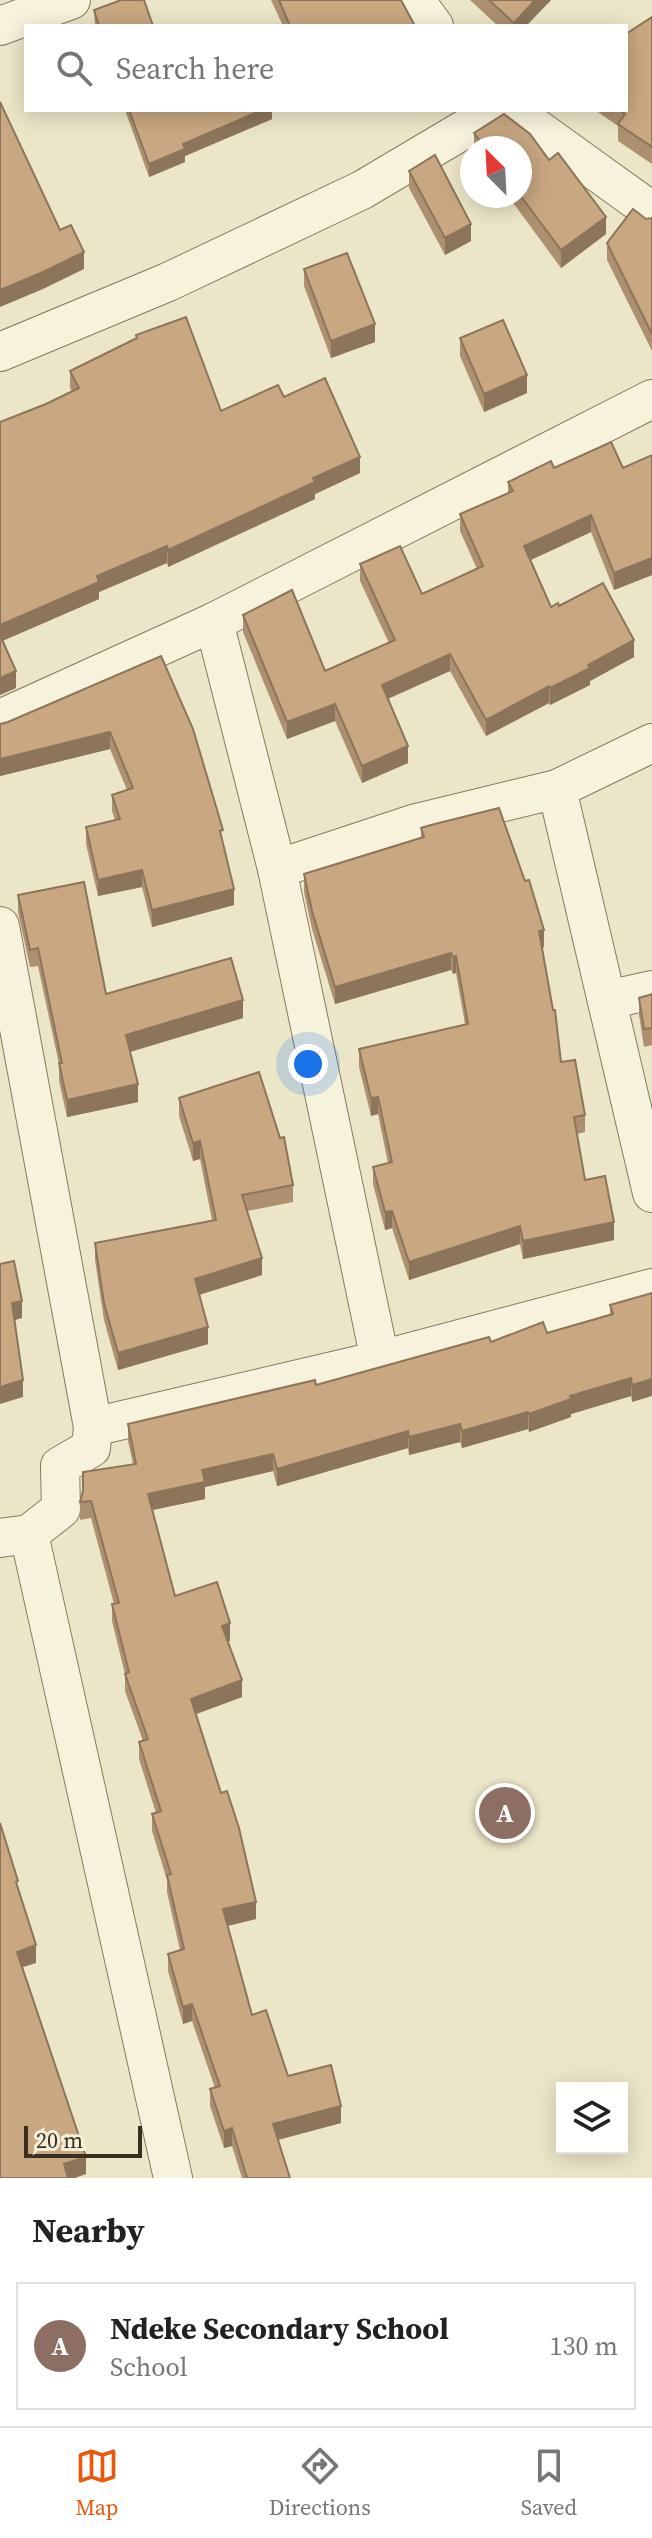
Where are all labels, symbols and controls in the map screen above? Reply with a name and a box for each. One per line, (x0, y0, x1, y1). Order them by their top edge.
search box (24, 24, 628, 112)
icon: search (52, 46, 96, 90)
text: Search here (116, 48, 274, 89)
north arrow (460, 136, 532, 208)
your location (288, 1044, 328, 1084)
pin: A (479, 1783, 531, 1843)
map controls (556, 2082, 628, 2154)
button: layers (556, 2082, 628, 2154)
scale bar (24, 2122, 142, 2158)
text: 20 m (36, 2125, 83, 2155)
text: Nearby (32, 2207, 145, 2253)
text: Ndeke Secondary School (110, 2308, 449, 2349)
text: A (51, 2328, 69, 2364)
text: 130 m (550, 2328, 618, 2364)
text: School (110, 2349, 187, 2385)
tab: Map (75, 2444, 119, 2522)
tab: Directions (269, 2444, 371, 2522)
tab: Saved (521, 2444, 577, 2522)

